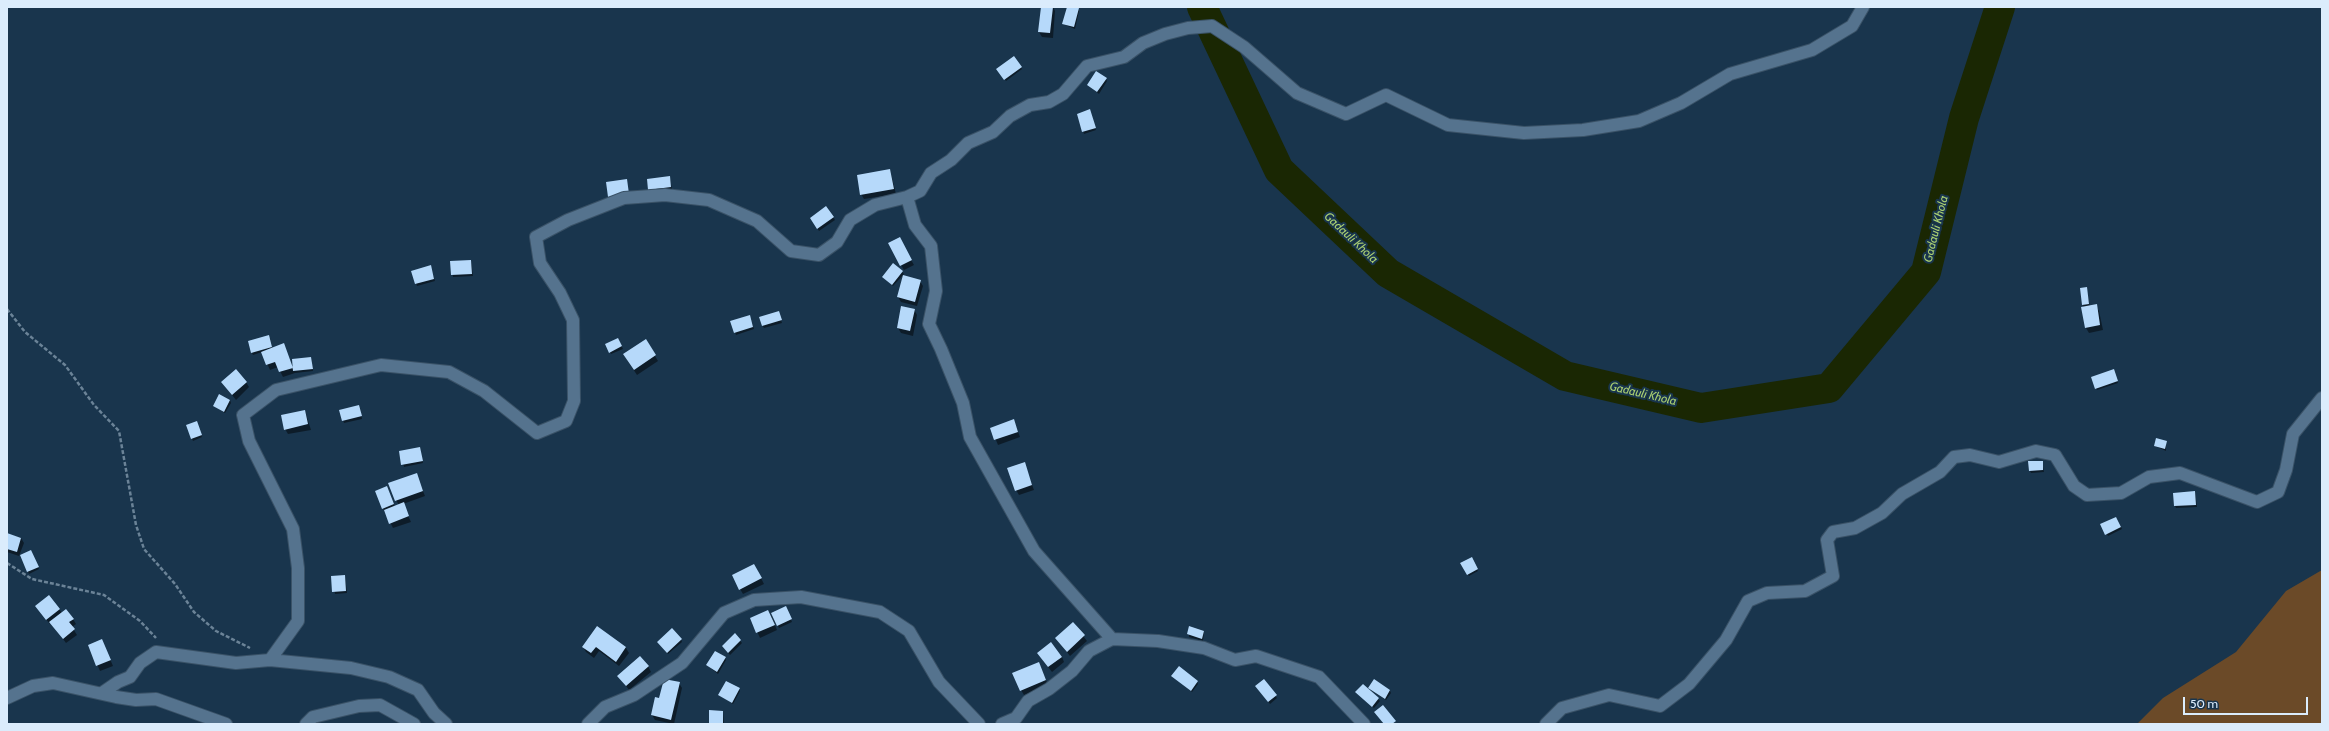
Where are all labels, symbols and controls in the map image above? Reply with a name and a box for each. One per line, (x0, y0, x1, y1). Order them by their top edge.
water label: Gadauli Khola (1921, 194, 1951, 264)
water label: Gadauli Khola (1321, 209, 1381, 267)
water label: Gadauli Khola (1608, 379, 1678, 409)
scale bar (2185, 689, 2310, 715)
text: 50 m (2190, 696, 2218, 711)

